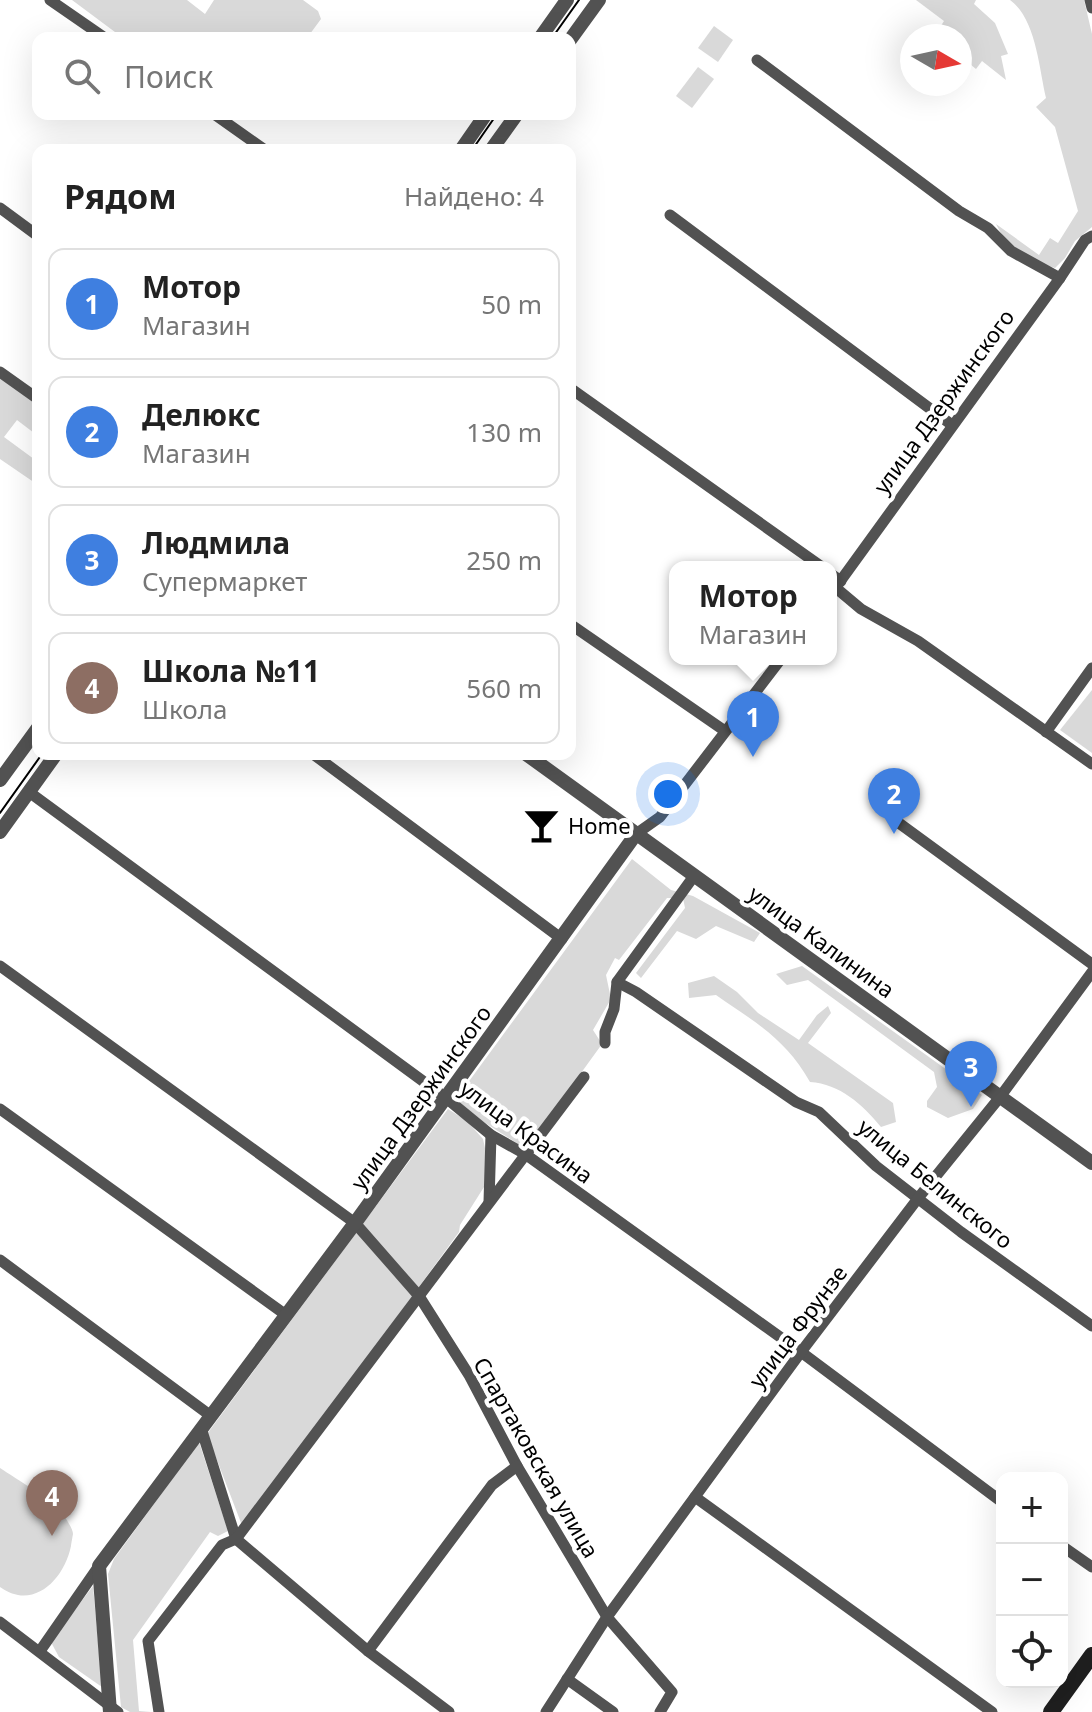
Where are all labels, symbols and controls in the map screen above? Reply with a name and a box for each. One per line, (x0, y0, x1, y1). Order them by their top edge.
north arrow (900, 24, 972, 96)
search box (32, 32, 576, 120)
icon: search (60, 54, 104, 98)
text: Поиск (124, 56, 213, 97)
text: Рядом (64, 173, 177, 219)
text: Найдено: 4 (404, 178, 544, 214)
text: Мотор (142, 266, 241, 307)
text: 1 (85, 286, 99, 322)
text: 50 m (481, 286, 542, 322)
street label: улица Дзержинского (866, 303, 1020, 499)
text: Магазин (142, 307, 251, 343)
text: Делюкс (142, 394, 261, 435)
text: 2 (85, 414, 99, 450)
text: 130 m (466, 414, 542, 450)
text: Магазин (142, 435, 251, 471)
text: Людмила (142, 522, 290, 563)
text: 3 (85, 542, 99, 578)
text: 250 m (466, 542, 542, 578)
popup (669, 561, 837, 665)
text: Супермаркет (142, 563, 307, 599)
text: Мотор (699, 575, 798, 616)
text: Магазин (699, 616, 807, 652)
text: Школа №11 (142, 650, 320, 691)
text: 4 (85, 670, 99, 706)
text: 560 m (466, 670, 542, 706)
text: Школа (142, 691, 227, 727)
pin: 1 (727, 691, 779, 757)
pin: 2 (868, 768, 920, 834)
your location (648, 774, 688, 814)
bar icon: Home (523, 806, 561, 844)
place label: Home (568, 810, 631, 840)
street label: улица Калинина (743, 878, 901, 1004)
street label: улица Дзержинского (343, 999, 497, 1195)
pin: 3 (945, 1041, 997, 1107)
street label: улица Красина (454, 1073, 600, 1189)
street label: улица Белинского (852, 1111, 1020, 1255)
street label: улица Фрунзе (741, 1259, 853, 1393)
street label: Спартаковская улица (467, 1351, 607, 1563)
pin: 4 (26, 1470, 78, 1536)
map controls (996, 1472, 1068, 1688)
button: + (996, 1472, 1068, 1544)
button: − (996, 1544, 1068, 1616)
button: locate (996, 1616, 1068, 1688)

